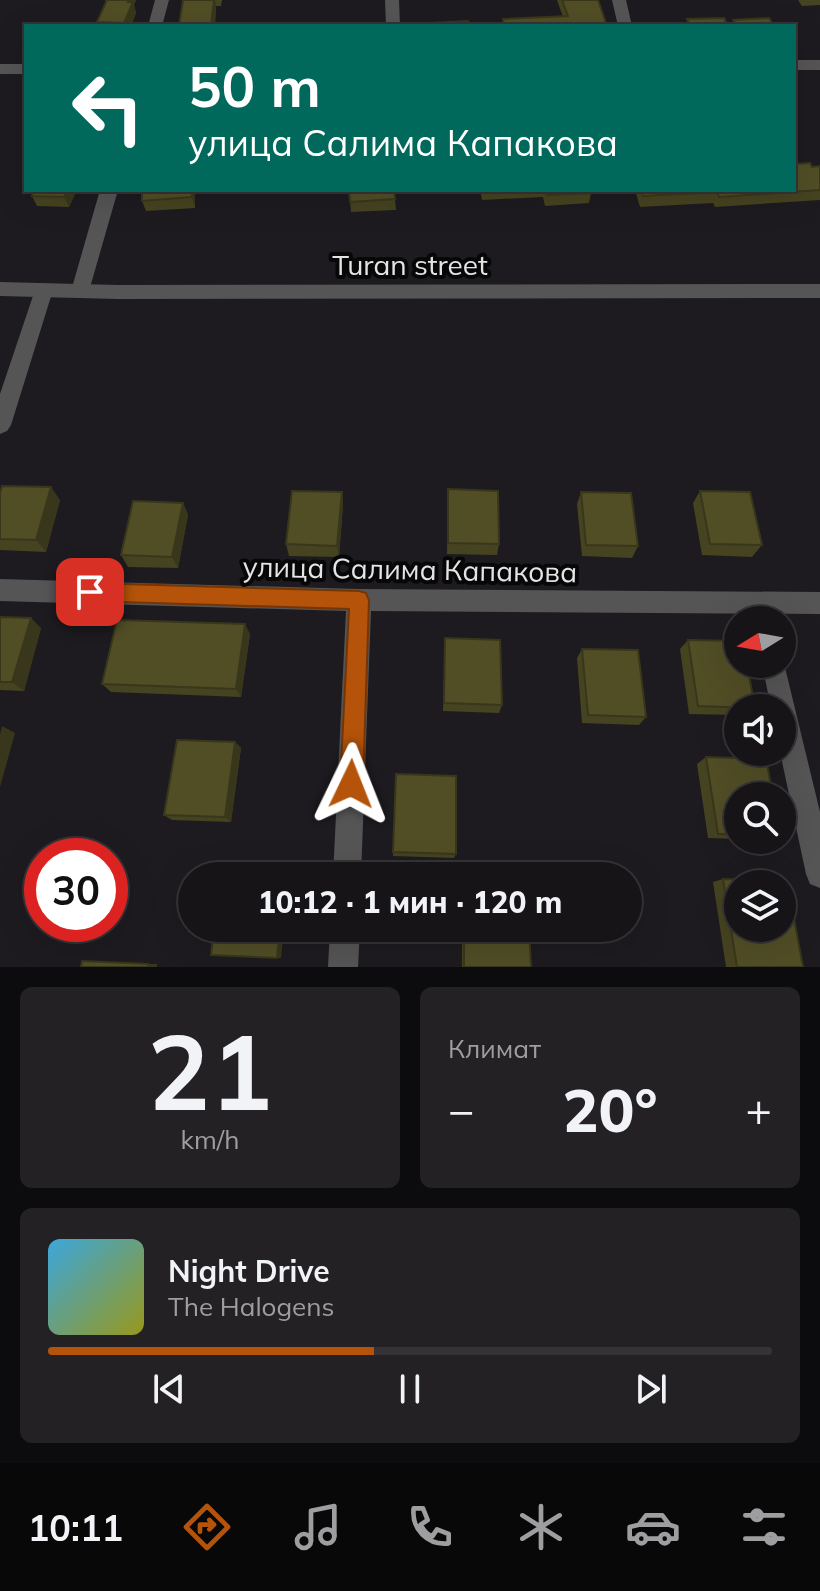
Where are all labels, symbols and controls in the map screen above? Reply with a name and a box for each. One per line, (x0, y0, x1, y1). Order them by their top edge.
text: 50 m (188, 51, 321, 121)
icon: left (56, 56, 160, 160)
text: улица Салима Капакова (188, 120, 618, 165)
street label: Turan street (332, 247, 488, 282)
street label: улица Салима Капакова (243, 549, 577, 589)
pin (56, 558, 124, 626)
icon: arrive (68, 570, 112, 614)
north arrow (724, 606, 796, 678)
map controls (724, 606, 796, 942)
button: sound (724, 694, 796, 766)
position arrow (309, 742, 393, 826)
button: search (724, 782, 796, 854)
speed limit sign: 30 (24, 838, 128, 942)
button: layers (724, 870, 796, 942)
text: 10:12 · 1 мин · 120 m (258, 883, 562, 921)
text: 21 (148, 1005, 272, 1136)
text: Климат (448, 1032, 541, 1065)
text: 20° (562, 1072, 658, 1147)
text: − (448, 1082, 474, 1137)
text: + (746, 1082, 772, 1137)
text: km/h (181, 1123, 239, 1156)
text: Night Drive (168, 1252, 330, 1290)
text: The Halogens (168, 1290, 334, 1323)
icon: previous (147, 1367, 191, 1411)
icon: pause (388, 1367, 432, 1411)
icon: next (629, 1367, 673, 1411)
icon: directions (179, 1499, 235, 1555)
icon: music (290, 1499, 346, 1555)
icon: phone (402, 1499, 458, 1555)
icon: climate (513, 1499, 569, 1555)
icon: car (625, 1499, 681, 1555)
icon: filters (736, 1499, 792, 1555)
text: 10:11 (28, 1505, 123, 1550)

